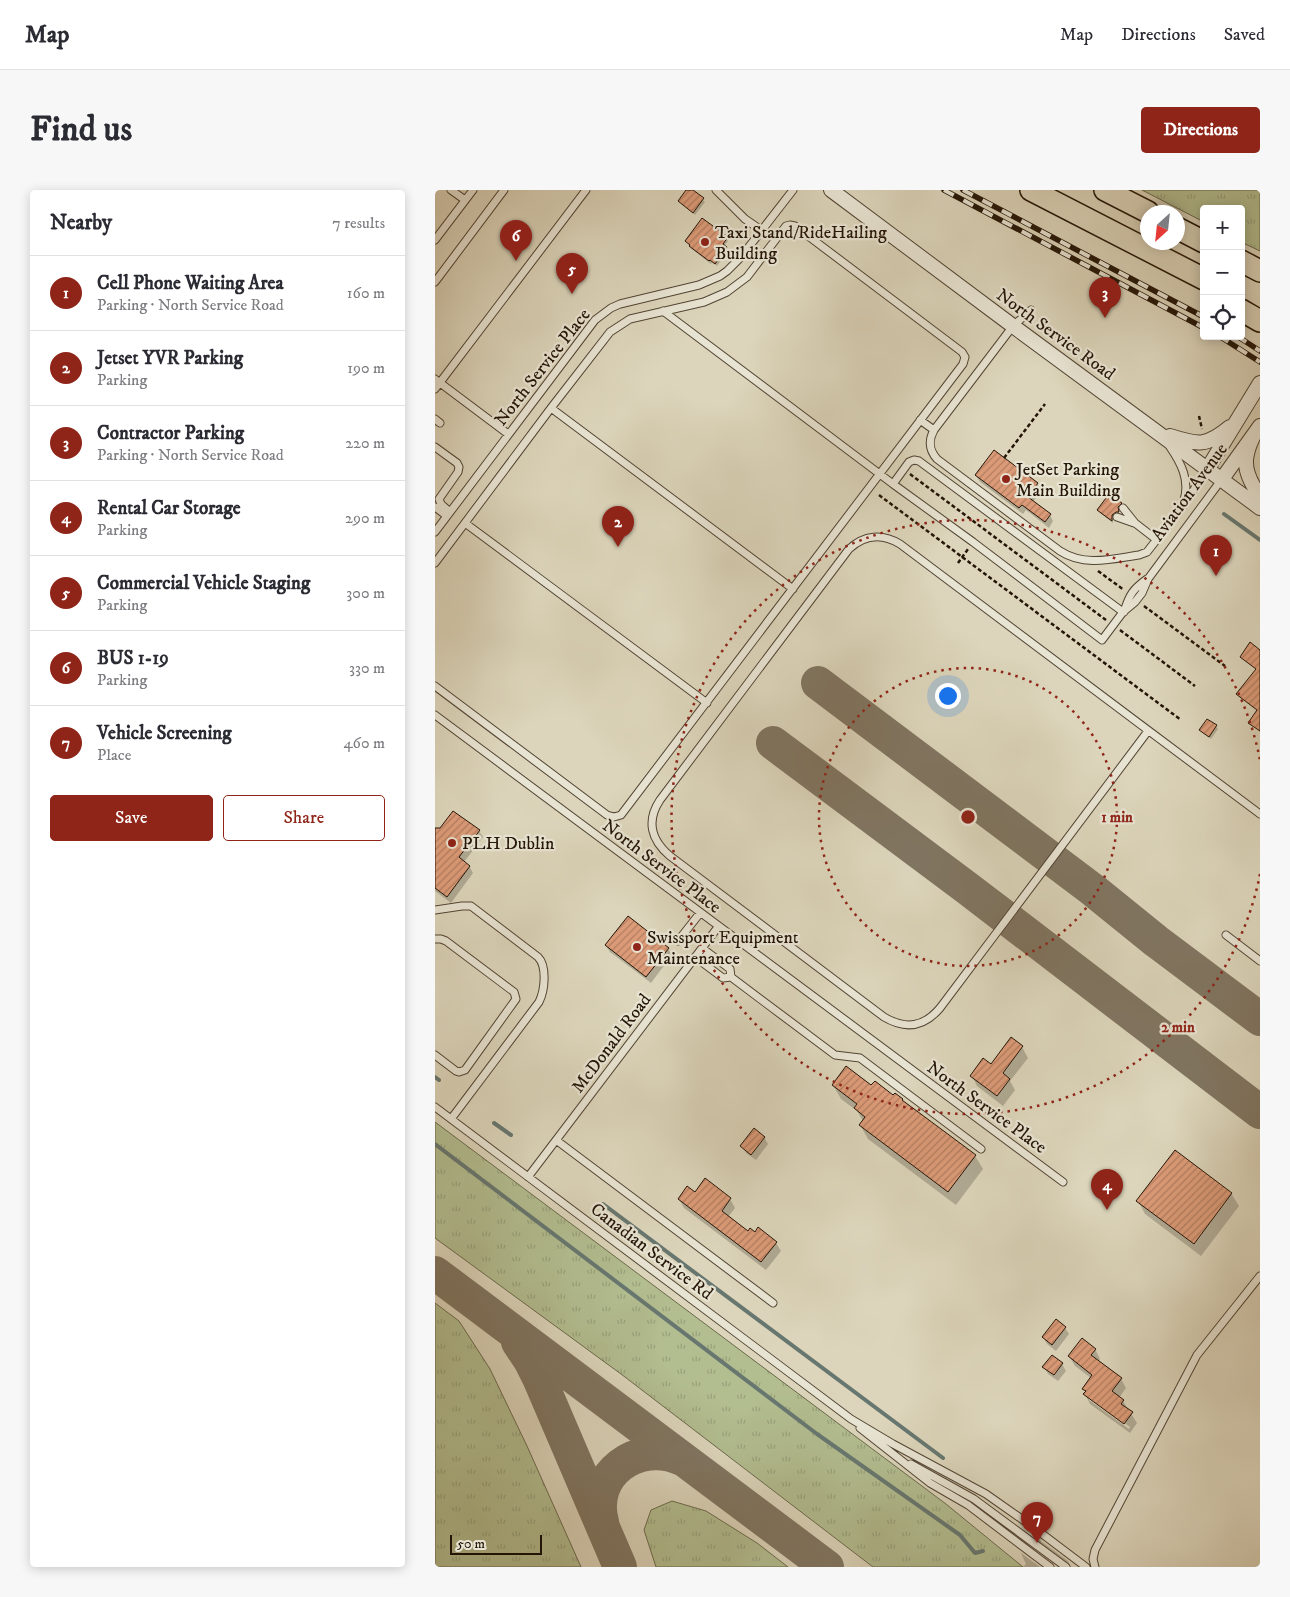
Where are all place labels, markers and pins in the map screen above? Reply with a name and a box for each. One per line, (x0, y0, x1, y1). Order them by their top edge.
pin: 6 (500, 220, 532, 261)
place label: Taxi Stand/RideHailing Building (715, 222, 887, 265)
marker: Taxi Stand/RideHailing Building (699, 236, 711, 248)
pin: 5 (556, 253, 588, 294)
pin: 3 (1089, 277, 1121, 318)
place label: JetSet Parking Main Building (1014, 459, 1120, 502)
marker: JetSet Parking Main Building (1000, 473, 1012, 485)
pin: 2 (602, 506, 634, 547)
pin: 1 (1200, 535, 1232, 576)
centre of rings (959, 808, 977, 826)
place label: PLH Dublin (462, 833, 555, 855)
marker: PLH Dublin (446, 837, 458, 849)
place label: Swissport Equipment Maintenance (647, 927, 799, 970)
marker: Swissport Equipment Maintenance (631, 941, 643, 953)
pin: 4 (1091, 1169, 1123, 1210)
pin: 7 (1021, 1502, 1053, 1543)

